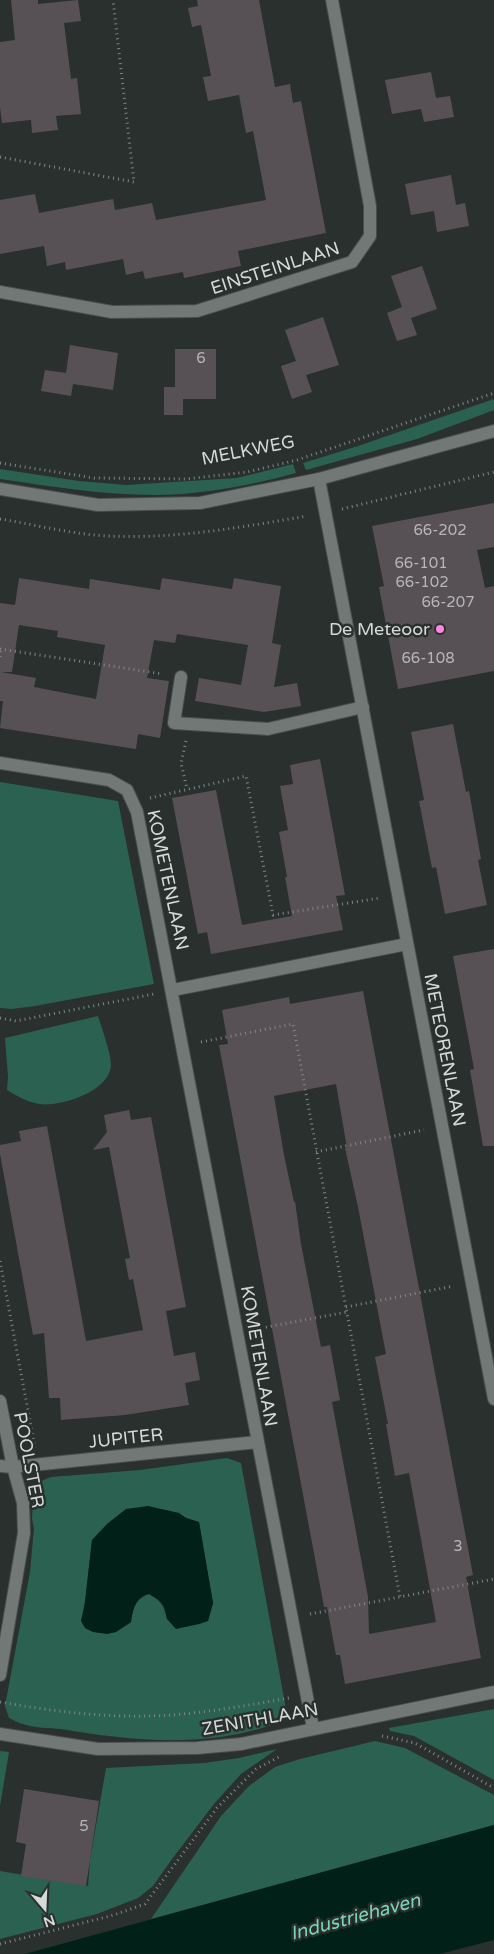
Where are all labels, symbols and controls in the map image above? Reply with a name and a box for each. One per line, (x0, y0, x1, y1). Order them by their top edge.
street label: EINSTEINLAAN (208, 237, 342, 299)
house number: 6 (196, 349, 206, 367)
street label: MELKWEG (200, 430, 296, 470)
house number: 66-202 (413, 521, 467, 539)
house number: 66-101 (394, 554, 448, 572)
house number: 66-102 (395, 573, 449, 591)
house number: 66-207 (421, 593, 475, 611)
place label: De Meteoor (329, 618, 430, 640)
marker: De Meteoor (434, 623, 446, 635)
house number: 66-108 (401, 649, 455, 667)
street label: KOMETENLAAN (142, 808, 194, 952)
street label: METEORENLAAN (419, 972, 471, 1128)
street label: KOMETENLAAN (236, 1284, 282, 1428)
street label: POOLSTER (9, 1410, 49, 1510)
street label: JUPITER (88, 1423, 164, 1453)
house number: 3 (453, 1537, 463, 1555)
street label: ZENITHLAAN (200, 1698, 320, 1740)
house number: 5 (79, 1817, 89, 1835)
north arrow (20, 1884, 70, 1934)
water label: Industriehaven (288, 1889, 423, 1945)
text: N (41, 1911, 57, 1931)

